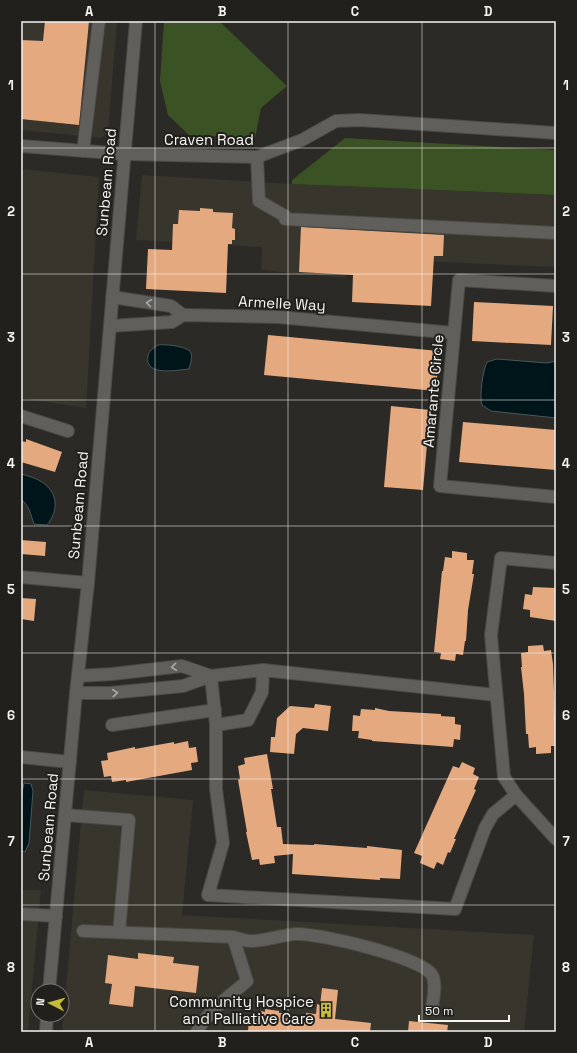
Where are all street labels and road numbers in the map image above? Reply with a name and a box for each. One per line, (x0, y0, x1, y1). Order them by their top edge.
street label: Sunbeam Road (92, 127, 120, 237)
street label: Craven Road (164, 130, 254, 149)
street label: Armelle Way (238, 291, 326, 315)
street label: Amarante Circle (419, 333, 447, 448)
street label: Sunbeam Road (64, 450, 92, 560)
street label: Sunbeam Road (34, 772, 62, 882)

